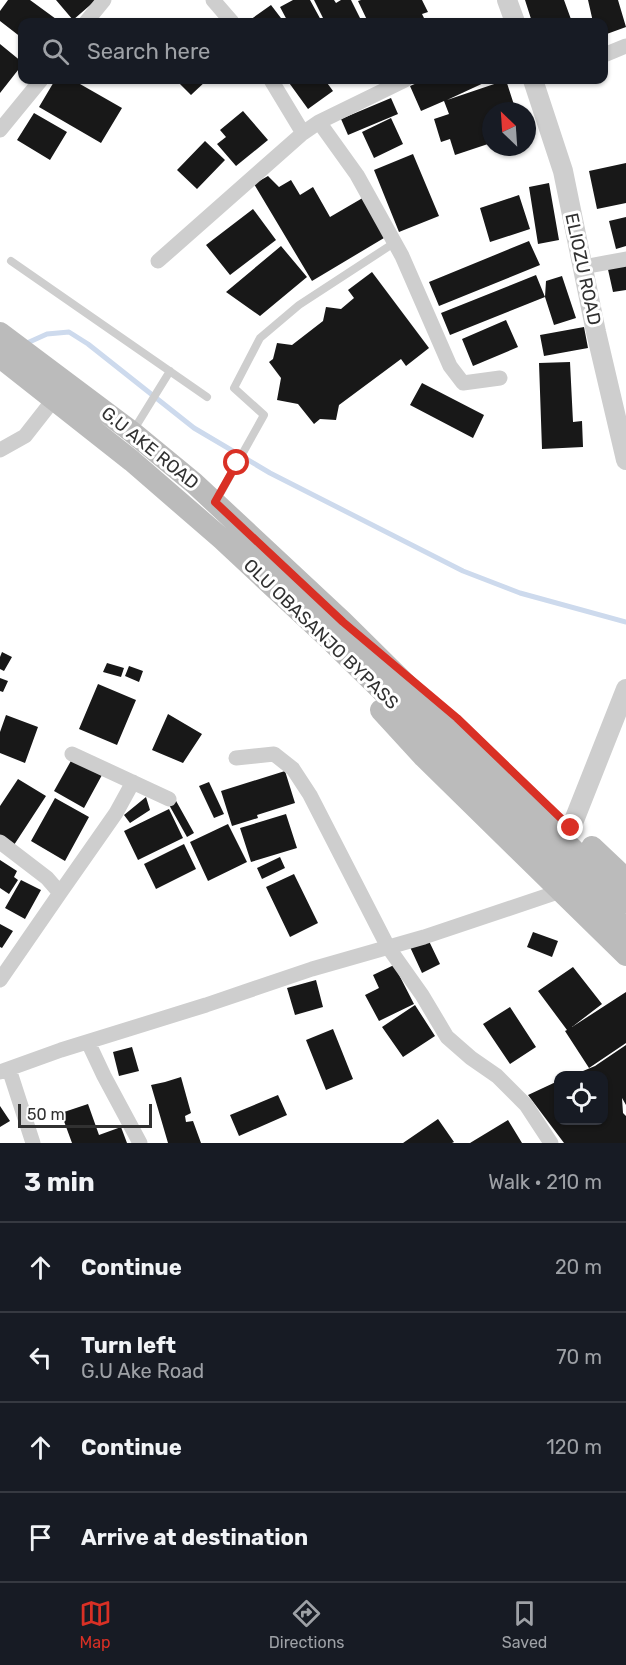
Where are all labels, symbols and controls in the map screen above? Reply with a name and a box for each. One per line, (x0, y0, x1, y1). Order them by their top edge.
search box (18, 18, 608, 84)
icon: search (39, 35, 72, 68)
text: Search here (87, 38, 210, 65)
north arrow (482, 102, 536, 156)
street label: ELIOZU ROAD (560, 211, 606, 327)
street label: G.U AKE ROAD (97, 402, 203, 494)
route start (223, 449, 249, 475)
street label: OLU OBASANJO BYPASS (239, 554, 403, 714)
route end (557, 814, 583, 840)
map controls (554, 1071, 608, 1125)
button: locate (554, 1071, 608, 1125)
scale bar (18, 1101, 152, 1128)
text: 50 m (27, 1105, 65, 1124)
text: 3 min (24, 1167, 95, 1198)
text: Walk · 210 m (488, 1170, 602, 1194)
icon: ahead (24, 1251, 57, 1284)
text: Continue (81, 1254, 182, 1281)
text: 20 m (555, 1255, 602, 1279)
text: Turn left (81, 1332, 176, 1359)
icon: left (24, 1341, 57, 1374)
text: 70 m (556, 1345, 602, 1369)
text: G.U Ake Road (81, 1359, 204, 1383)
icon: ahead (24, 1431, 57, 1464)
text: Continue (81, 1434, 182, 1461)
text: 120 m (546, 1435, 602, 1459)
icon: arrive (24, 1521, 57, 1554)
text: Arrive at destination (81, 1524, 308, 1551)
tab: Map (79, 1597, 112, 1652)
tab: Directions (269, 1597, 345, 1652)
tab: Saved (502, 1597, 547, 1652)

